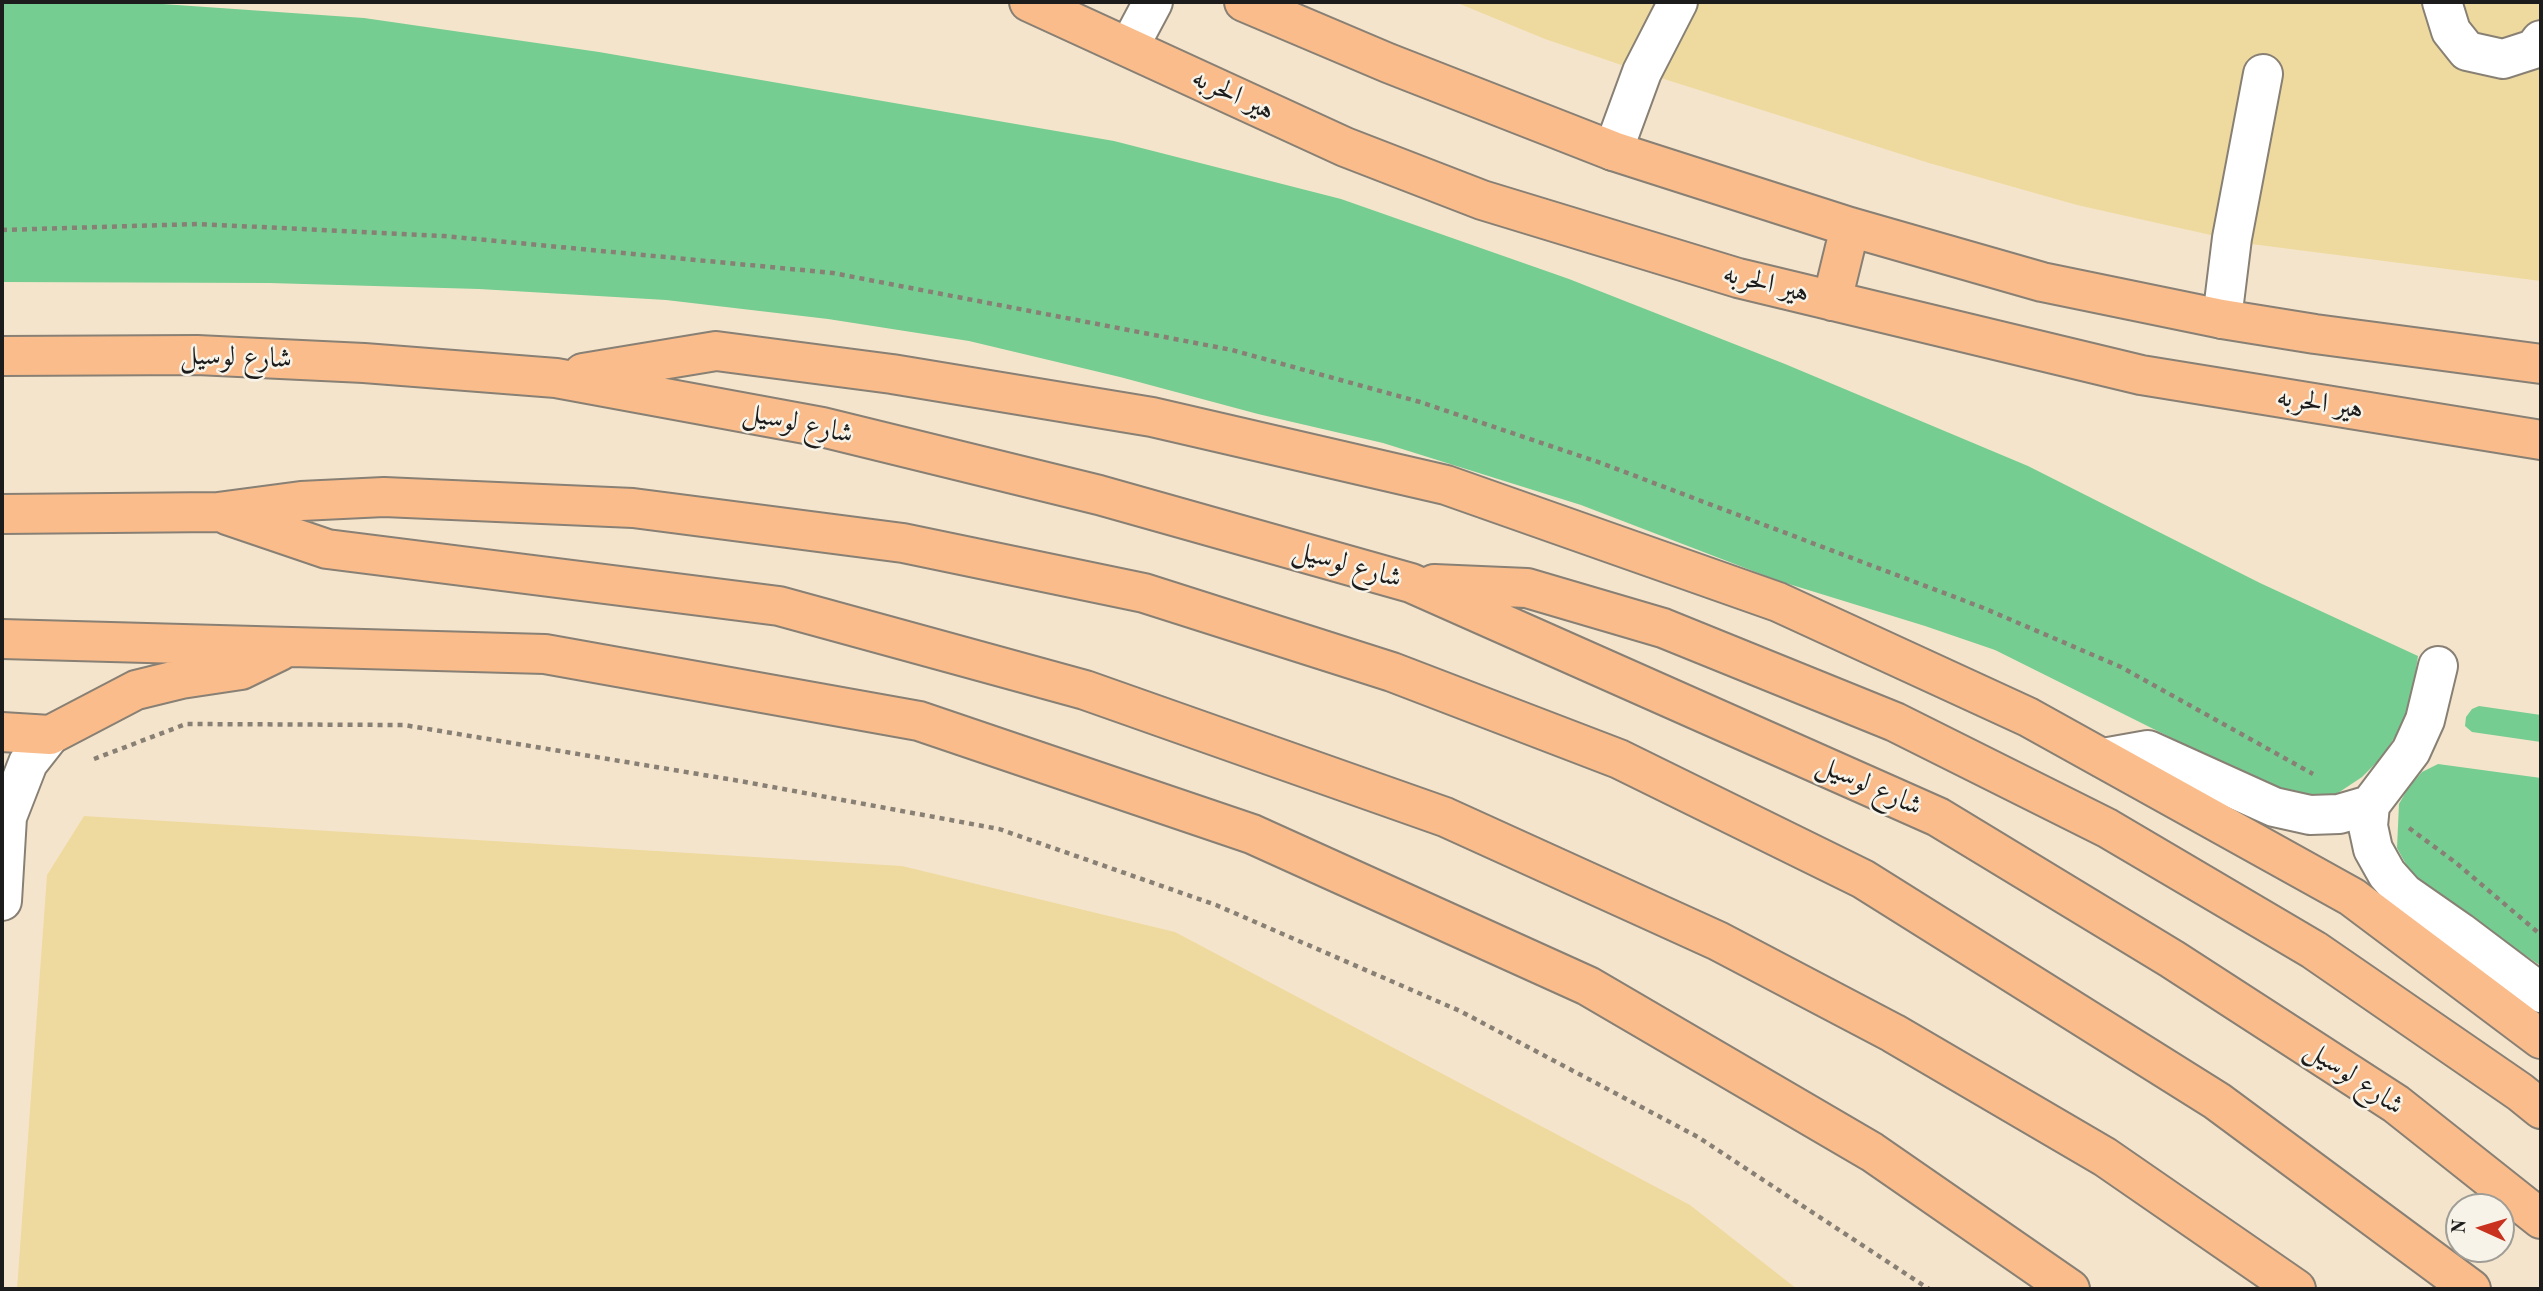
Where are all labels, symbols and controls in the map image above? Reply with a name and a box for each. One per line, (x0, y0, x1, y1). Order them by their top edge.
street label: هير الحربه (1186, 61, 1280, 129)
street label: هير الحربه (1719, 257, 1813, 311)
street label: شارع لوسيل (180, 339, 292, 377)
street label: هير الحربه (2274, 381, 2366, 427)
street label: شارع لوسيل (740, 396, 856, 452)
street label: شارع لوسيل (1289, 533, 1405, 597)
street label: شارع لوسيل (1811, 748, 1927, 824)
street label: شارع لوسيل (2298, 1033, 2410, 1123)
north arrow (2445, 1193, 2515, 1263)
text: N (2451, 1219, 2471, 1235)

